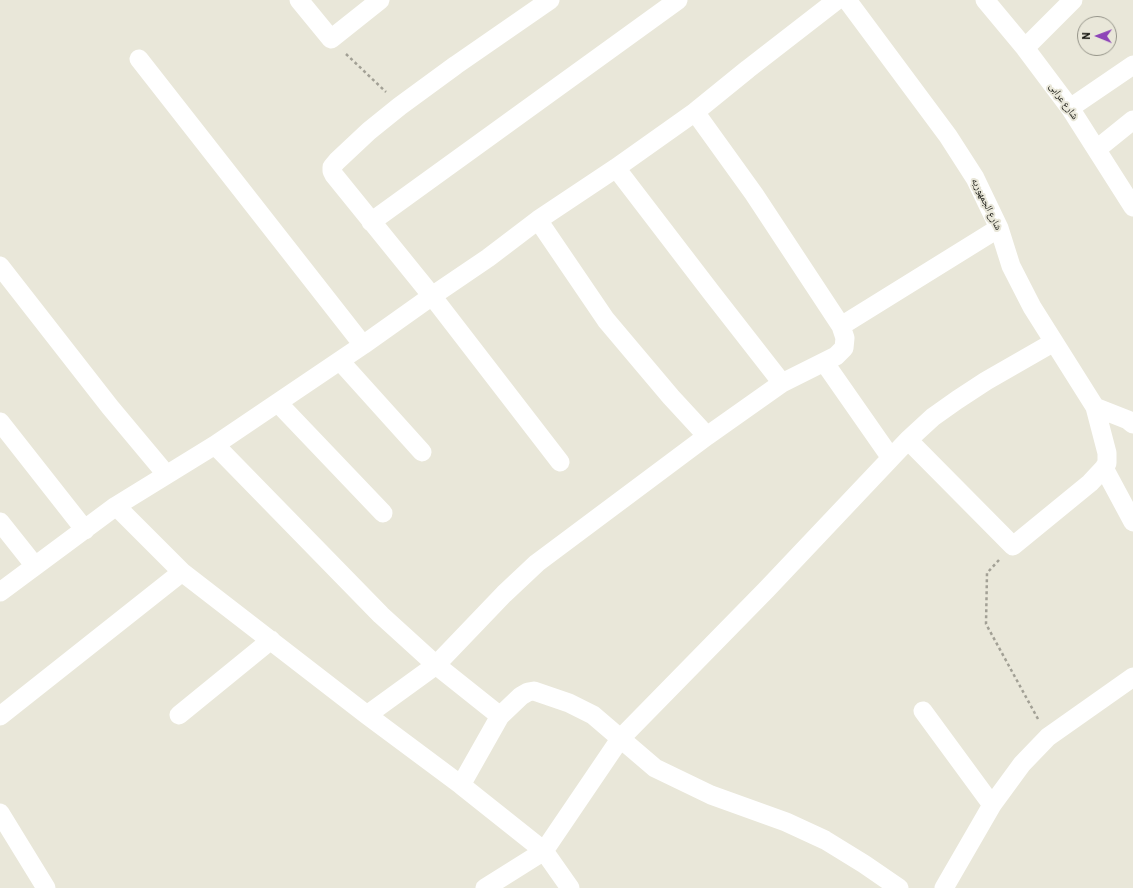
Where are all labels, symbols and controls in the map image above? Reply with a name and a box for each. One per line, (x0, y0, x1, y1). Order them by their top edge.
north arrow (1077, 16, 1117, 56)
text: N (1079, 32, 1092, 40)
street label: شارع عرابى (1047, 80, 1081, 122)
street label: شارع الجمهوريه (969, 176, 1005, 232)

